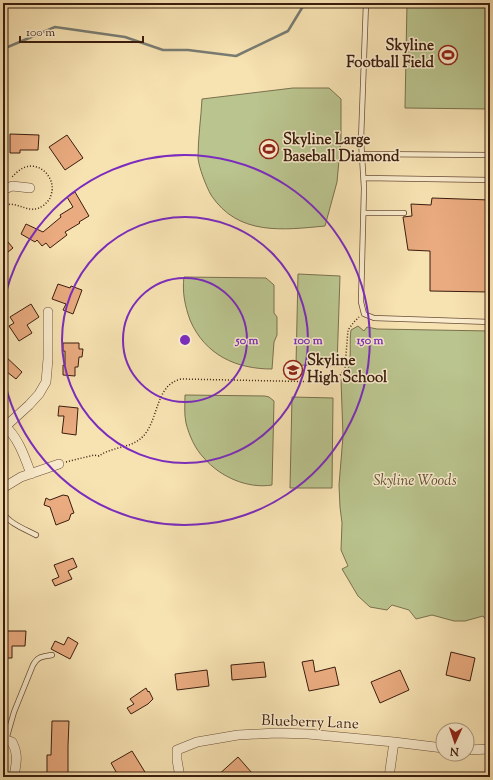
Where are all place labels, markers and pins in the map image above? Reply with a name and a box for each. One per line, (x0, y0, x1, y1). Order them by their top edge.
place label: Skyline Football Field (346, 36, 435, 74)
sports icon: Skyline Football Field (437, 44, 459, 66)
place label: Skyline Large Baseball Diamond (283, 130, 400, 168)
sports icon: Skyline Large Baseball Diamond (258, 138, 280, 160)
centre of rings (178, 333, 192, 347)
place label: Skyline High School (307, 351, 388, 389)
school or university icon: Skyline High School (282, 359, 304, 381)

